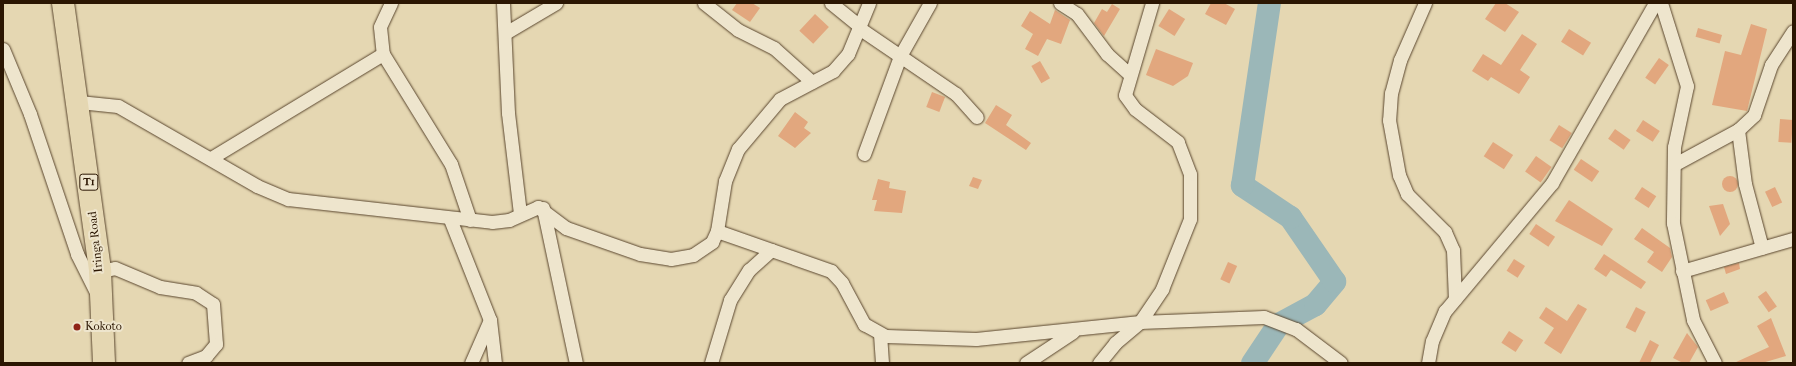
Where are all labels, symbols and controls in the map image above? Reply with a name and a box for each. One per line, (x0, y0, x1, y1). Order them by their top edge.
road number: T1 (79, 173, 99, 191)
street label: Iringa Road (86, 211, 106, 273)
place label: Kokoto (85, 320, 122, 334)
marker: Kokoto (72, 322, 82, 332)

